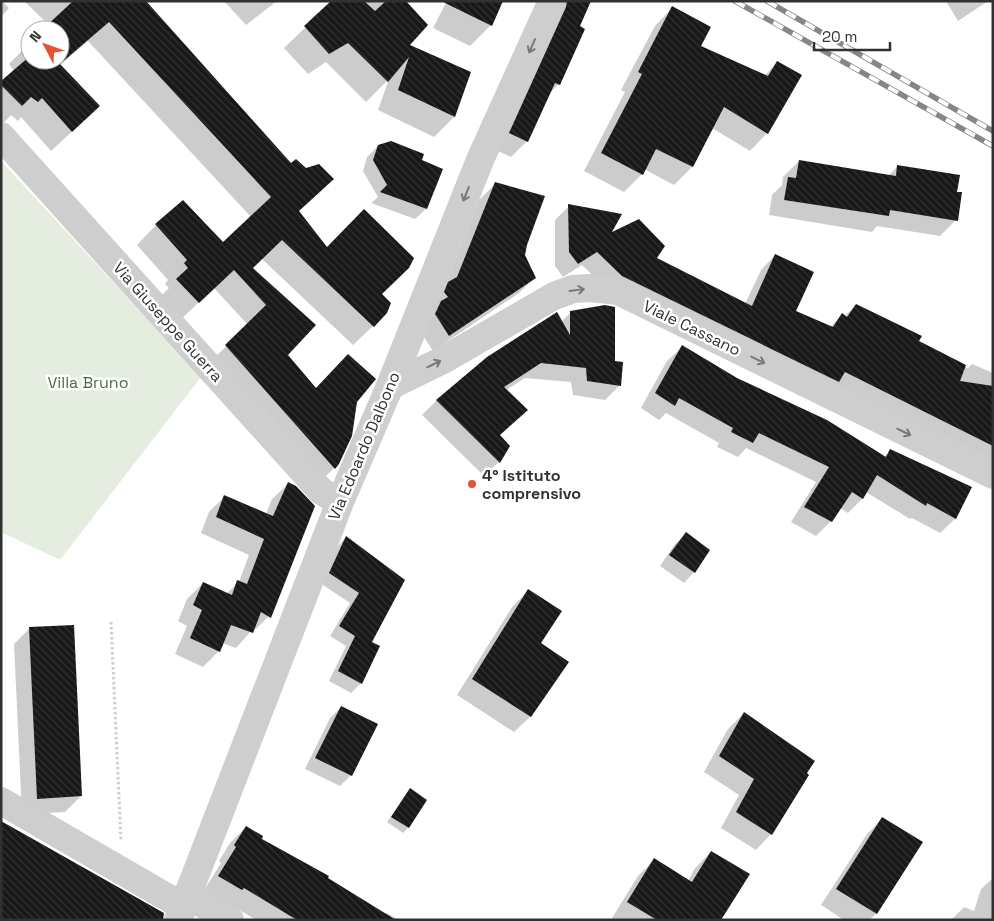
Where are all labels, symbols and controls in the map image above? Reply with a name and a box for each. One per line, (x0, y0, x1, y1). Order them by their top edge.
north arrow (20, 20, 70, 70)
scale bar (814, 20, 890, 52)
text: N (25, 27, 45, 46)
text: 20 m (822, 27, 857, 46)
one-way arrow (526, 38, 536, 53)
one-way arrow (461, 186, 470, 201)
street label: Via Giuseppe Guerra (109, 258, 227, 386)
one-way arrow (569, 284, 585, 294)
street label: Viale Cassano (640, 295, 744, 361)
one-way arrow (750, 356, 765, 365)
one-way arrow (426, 359, 441, 369)
street label: Via Edoardo Dalbono (323, 369, 405, 523)
park label: Villa Bruno (47, 372, 129, 393)
one-way arrow (896, 428, 911, 437)
place label: 4° Istituto comprensivo (482, 465, 581, 504)
marker: 4° Istituto comprensivo (466, 478, 478, 490)

